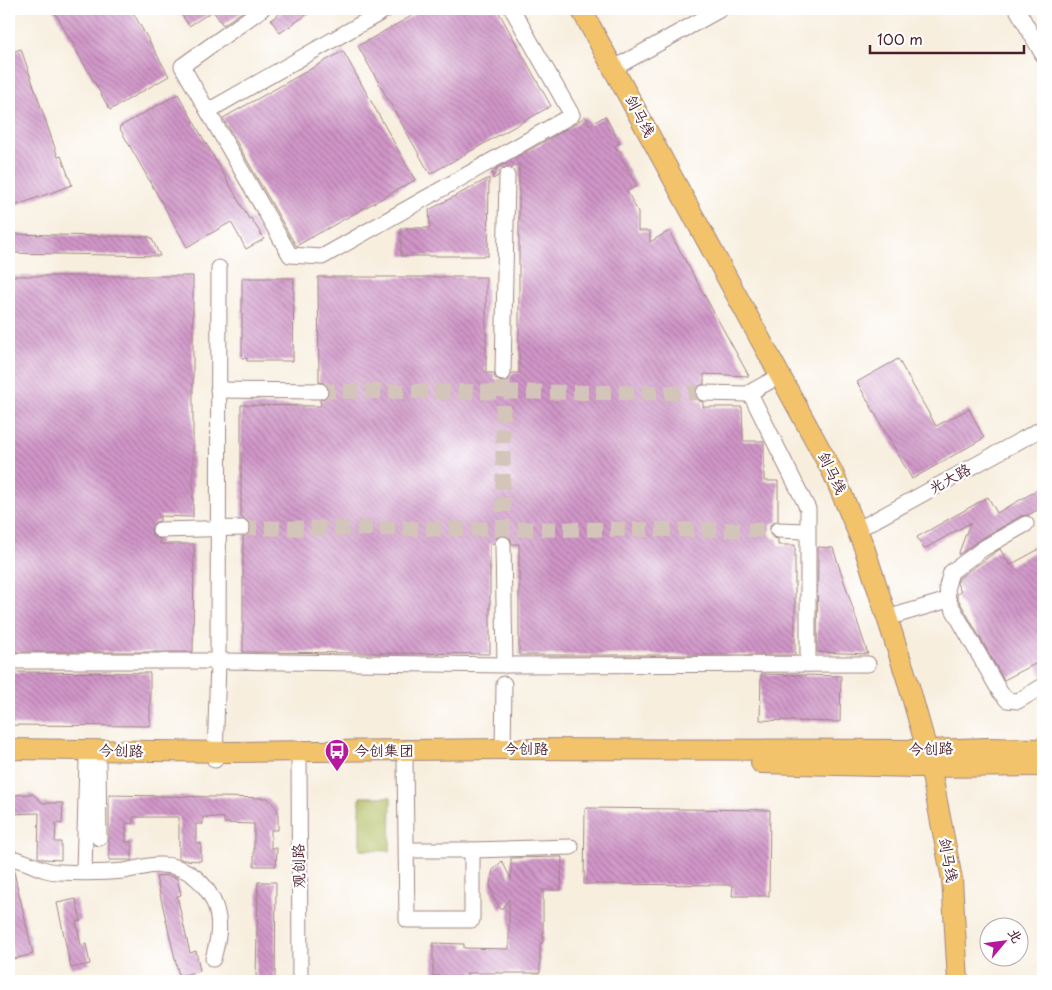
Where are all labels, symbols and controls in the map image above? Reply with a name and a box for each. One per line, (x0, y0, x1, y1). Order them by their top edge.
scale bar (870, 22, 1023, 54)
text: 100 m (877, 27, 923, 50)
street label: 剑马线 (621, 90, 662, 141)
street label: 剑马线 (813, 447, 854, 498)
street label: 光大路 (924, 457, 975, 499)
street label: 今创路 (503, 736, 549, 759)
street label: 今创路 (908, 736, 954, 759)
street label: 今创路 (98, 738, 144, 761)
bus stop icon: 今创集团 (324, 738, 350, 772)
place label: 今创集团 (354, 738, 414, 761)
street label: 剑马线 (934, 836, 965, 884)
street label: 观创路 (286, 843, 309, 889)
north arrow (980, 918, 1030, 968)
text: 北 (1003, 924, 1028, 947)

